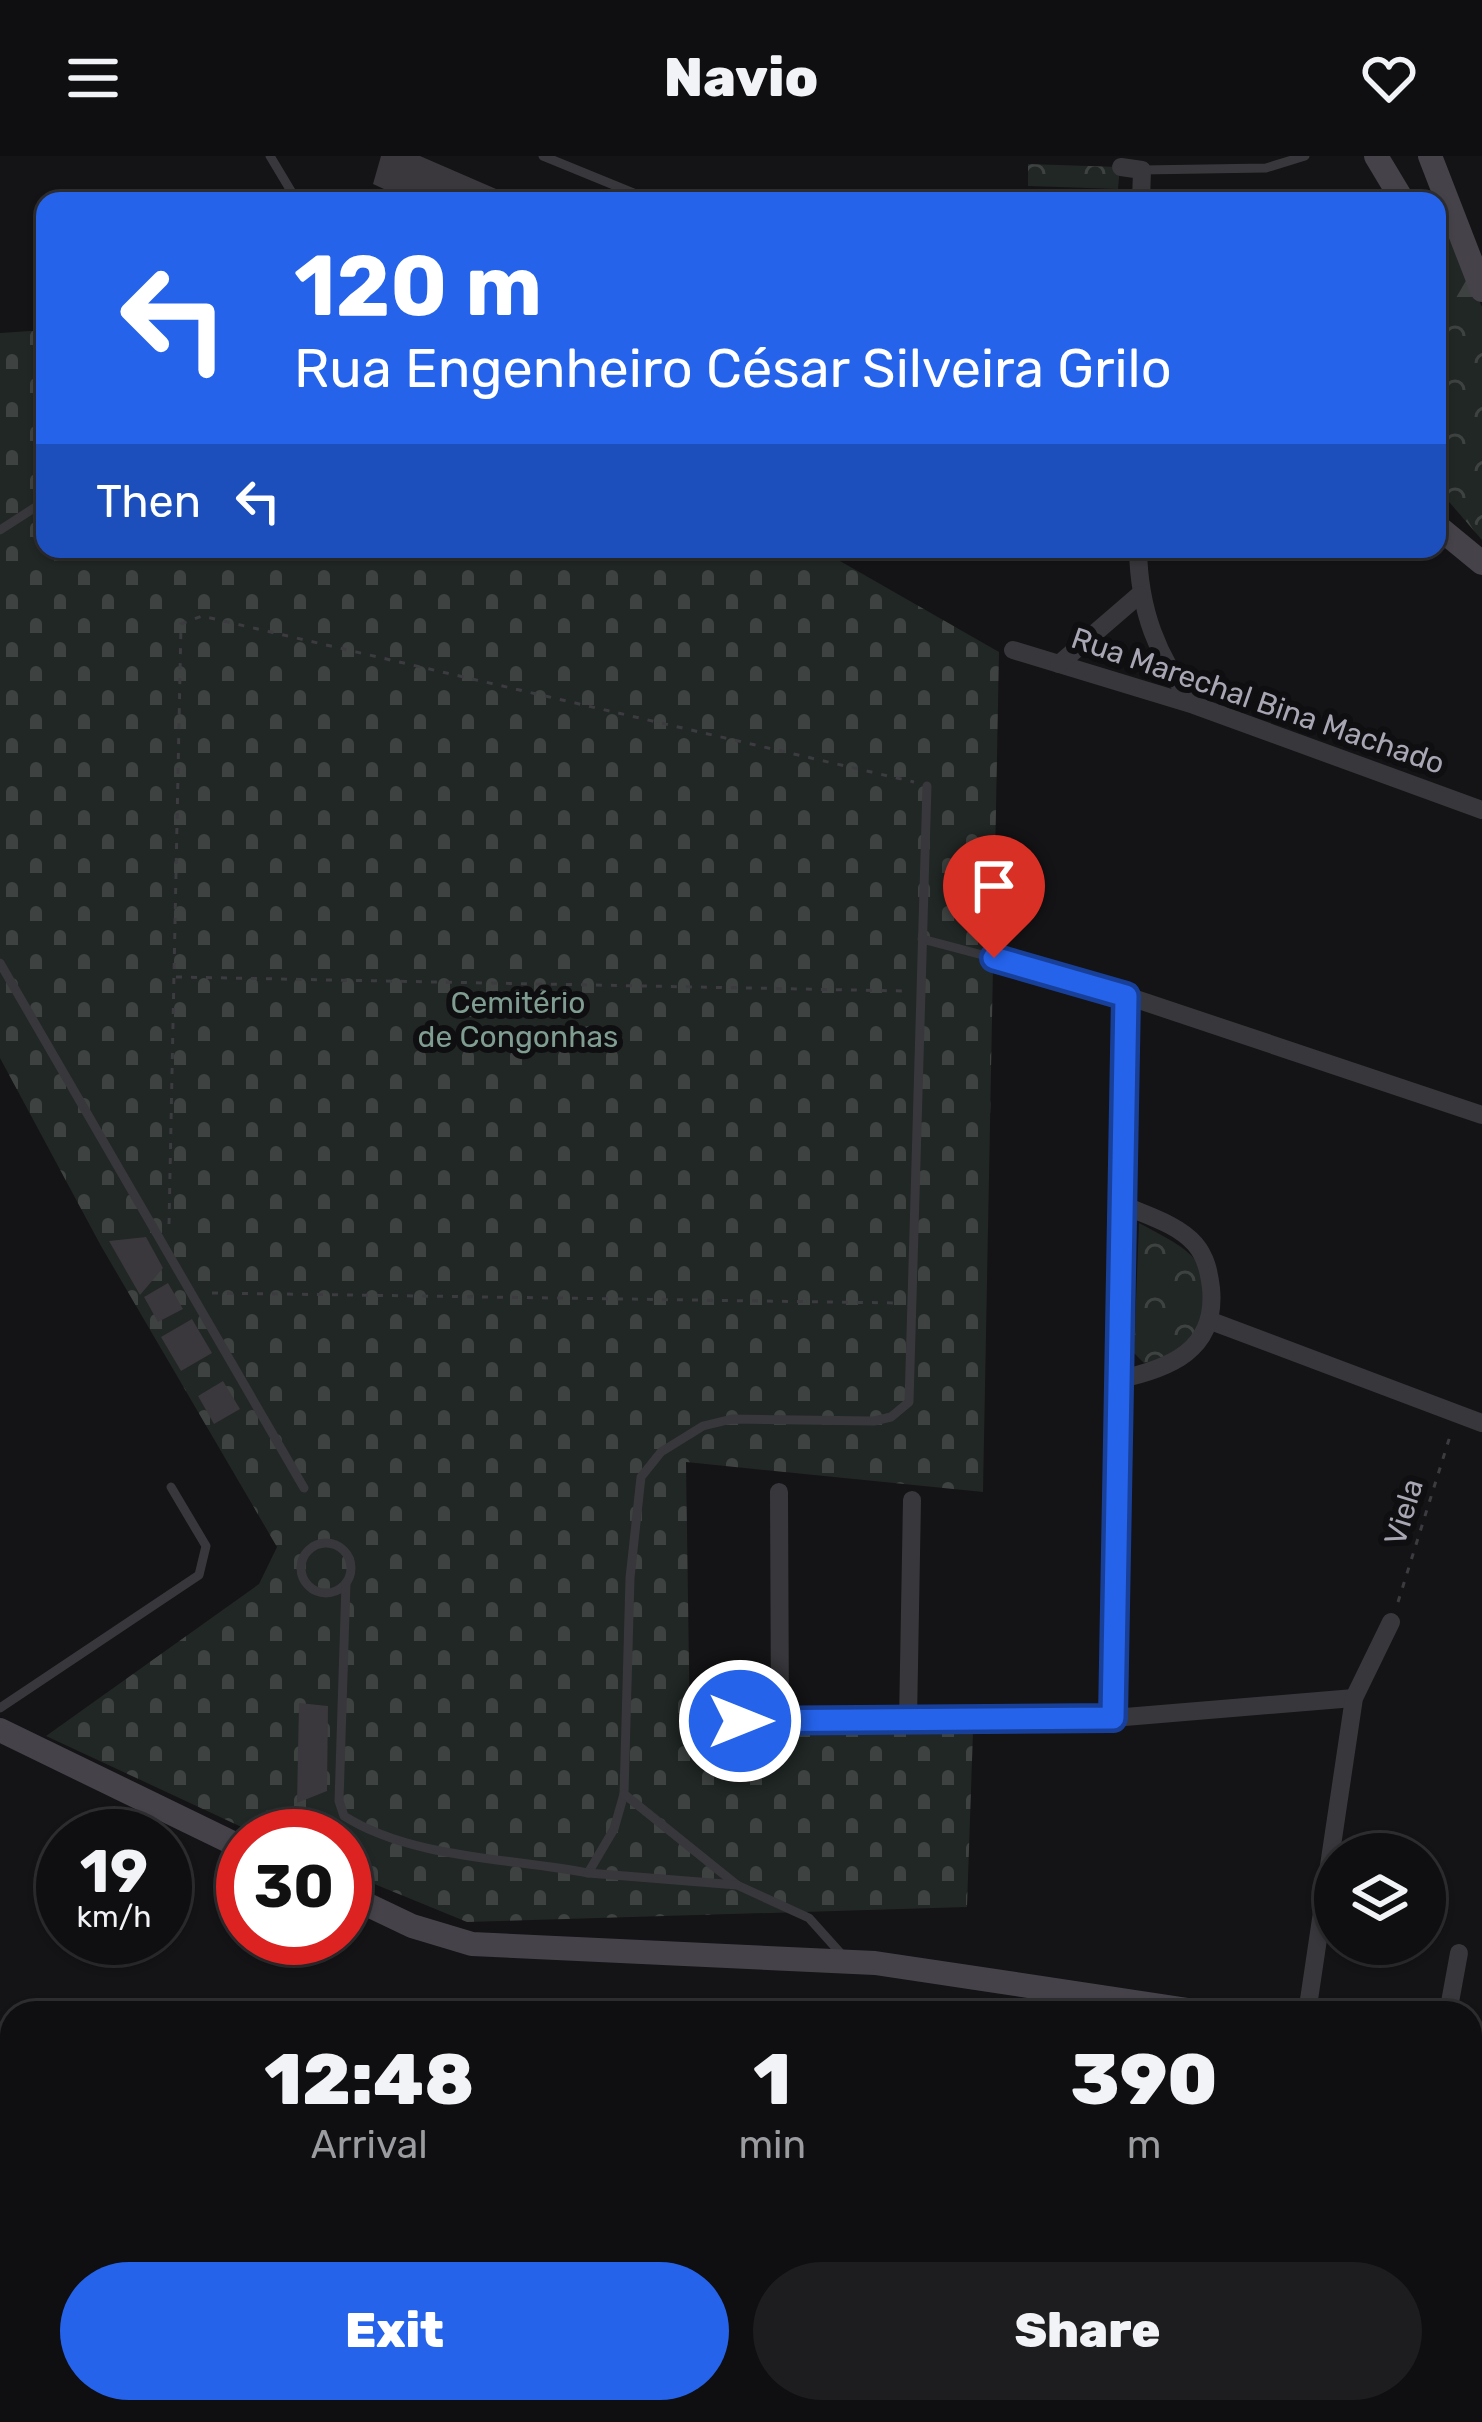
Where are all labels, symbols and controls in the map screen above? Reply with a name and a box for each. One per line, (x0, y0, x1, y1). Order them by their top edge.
icon: menu (60, 45, 126, 111)
icon: heart (1356, 45, 1422, 111)
text: Navio (664, 46, 818, 110)
text: 120 m (294, 236, 542, 336)
icon: left (96, 240, 252, 396)
text: Rua Engenheiro César Silveira Grilo (294, 337, 1172, 401)
icon: left (225, 468, 291, 534)
text: Then (96, 475, 201, 528)
street label: Rua Marechal Bina Machado (1067, 620, 1449, 782)
pin (943, 835, 1045, 958)
icon: arrive (961, 853, 1027, 919)
park label: Cemitério de Congonhas (418, 985, 618, 1055)
street label: Viela (1377, 1474, 1431, 1550)
position arrow (677, 1658, 803, 1784)
speed limit sign: 30 (216, 1809, 372, 1965)
map controls (1314, 1833, 1446, 1965)
button: layers (1314, 1833, 1446, 1965)
text: 19 (80, 1836, 148, 1907)
text: km/h (77, 1899, 151, 1935)
text: 12:48 (264, 2037, 474, 2122)
text: 1 (753, 2037, 791, 2122)
text: 390 (1070, 2037, 1218, 2122)
text: Arrival (311, 2122, 428, 2168)
text: min (738, 2122, 806, 2168)
text: m (1127, 2122, 1161, 2168)
button: Exit (60, 2262, 729, 2400)
button: Share (753, 2262, 1422, 2400)

